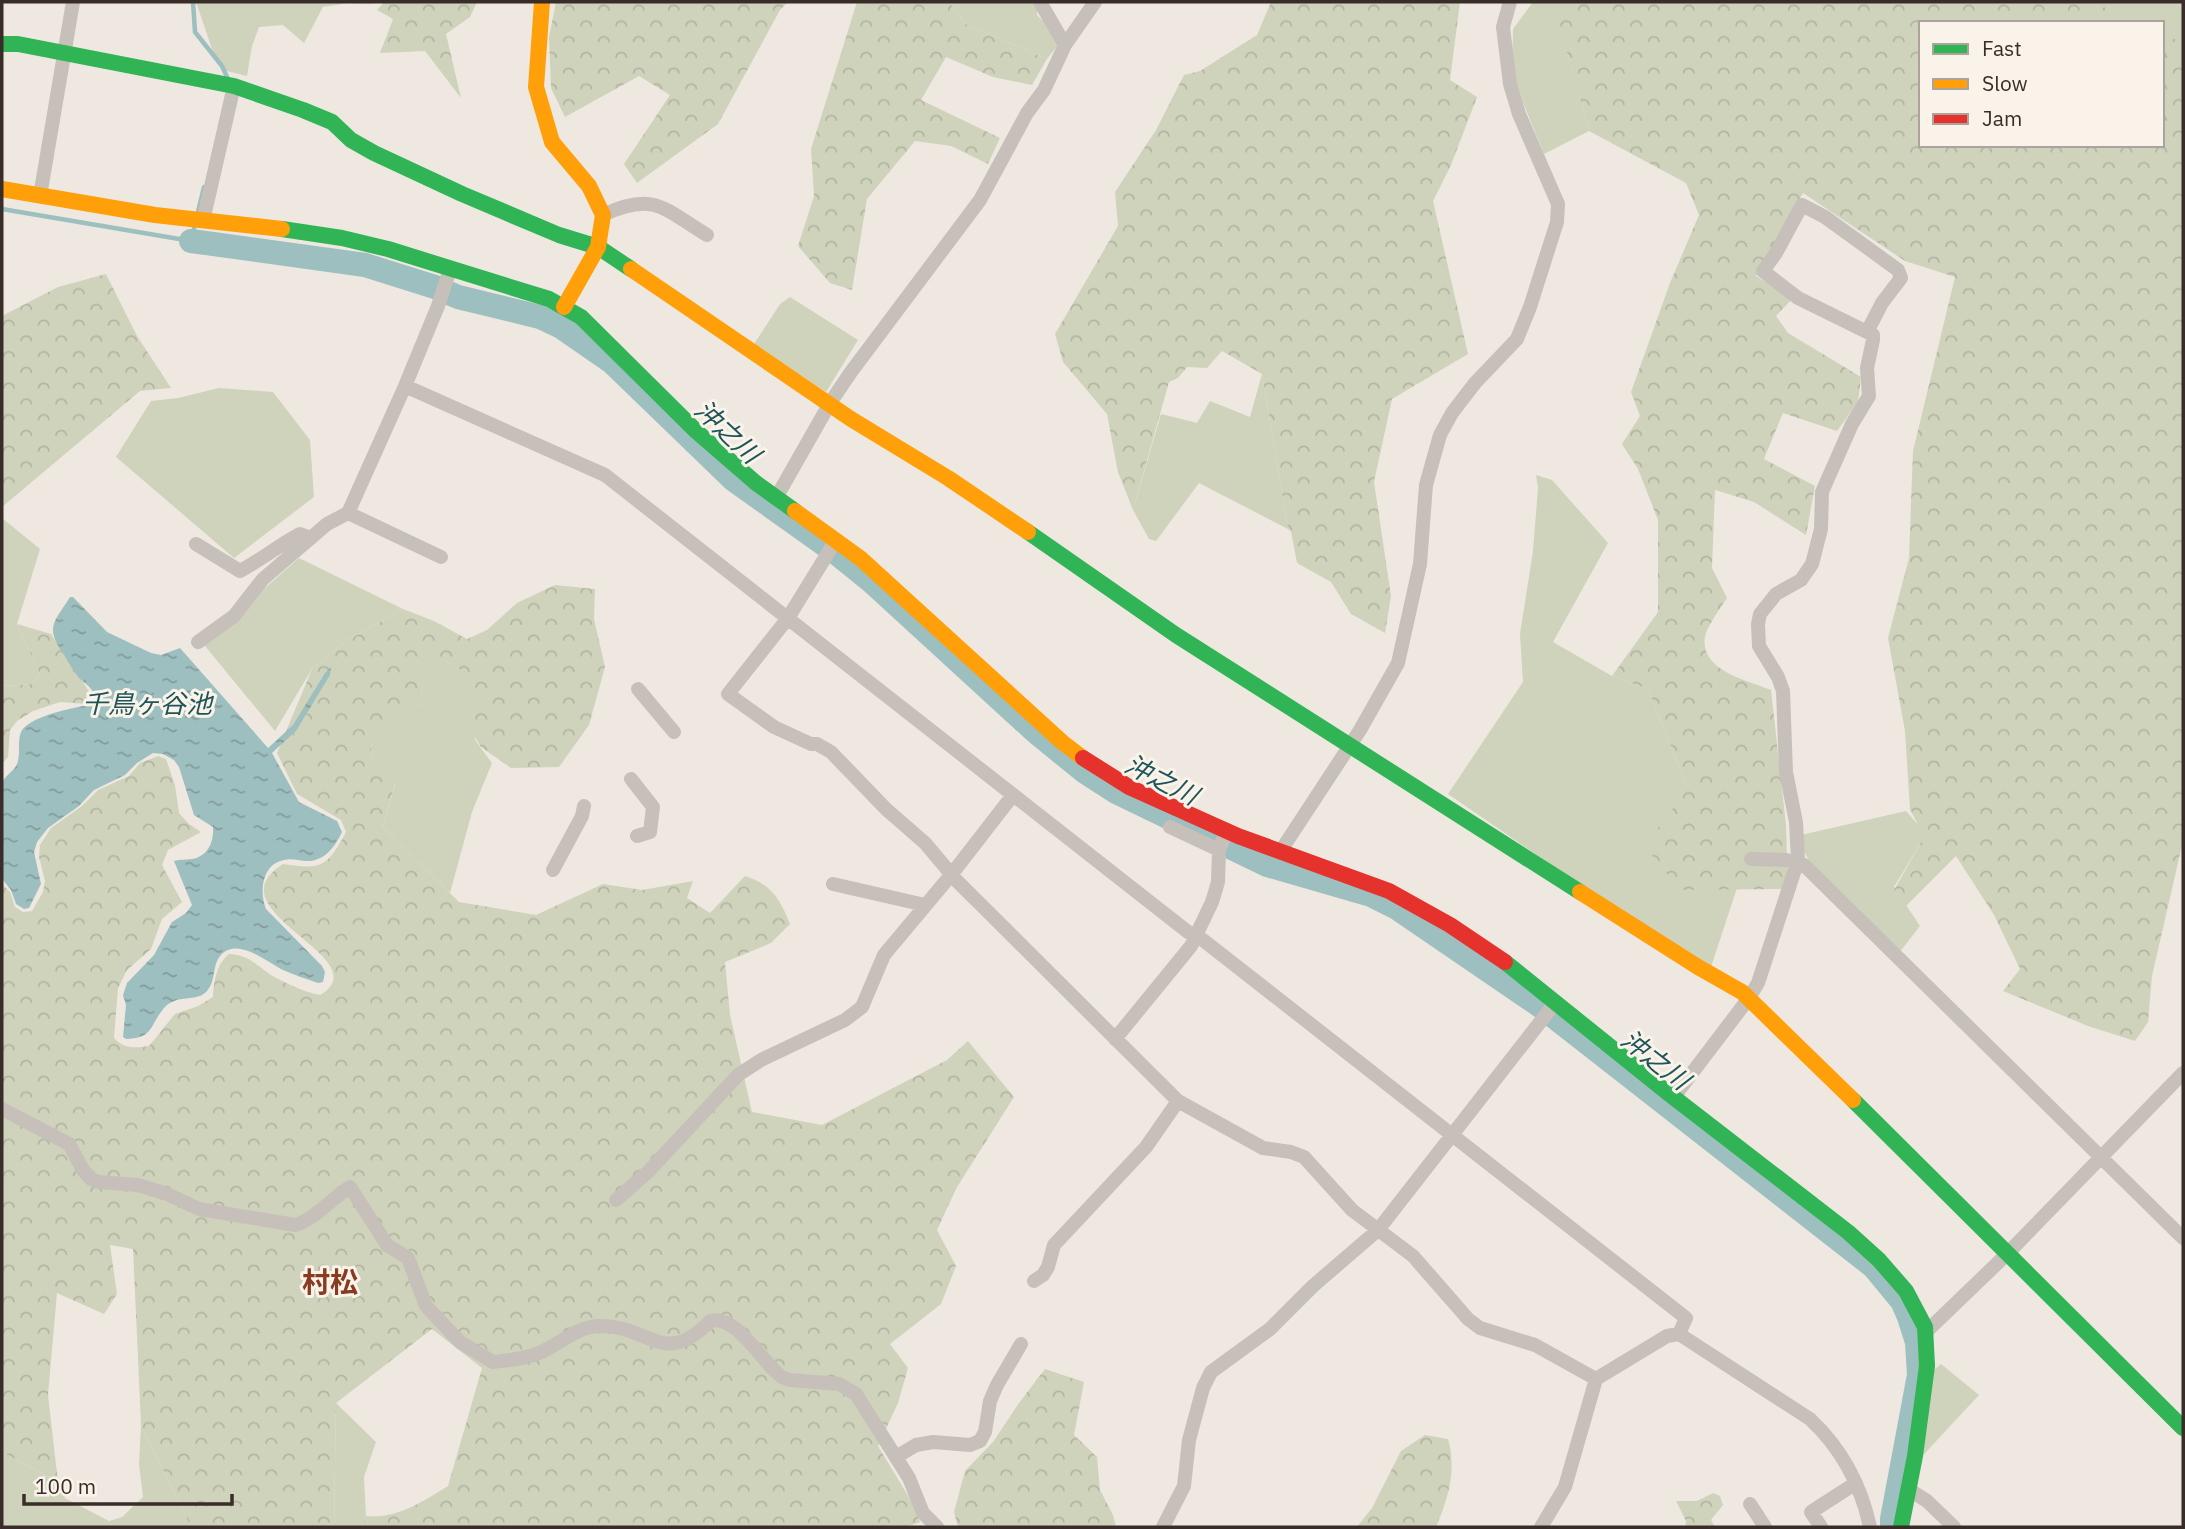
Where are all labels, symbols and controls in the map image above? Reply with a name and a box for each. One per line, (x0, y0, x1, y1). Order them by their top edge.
legend (1919, 21, 2164, 147)
text: Fast (1982, 34, 2022, 62)
text: Slow (1982, 69, 2028, 97)
text: Jam (1982, 104, 2022, 132)
water label: 沖之川 (688, 392, 770, 472)
water label: 千鳥ヶ谷池 (82, 686, 215, 720)
water label: 沖之川 (1120, 746, 1207, 813)
water label: 沖之川 (1615, 1022, 1700, 1098)
district label: 村松 (302, 1263, 358, 1300)
scale bar (24, 1462, 233, 1506)
text: 100 m (35, 1472, 96, 1500)

